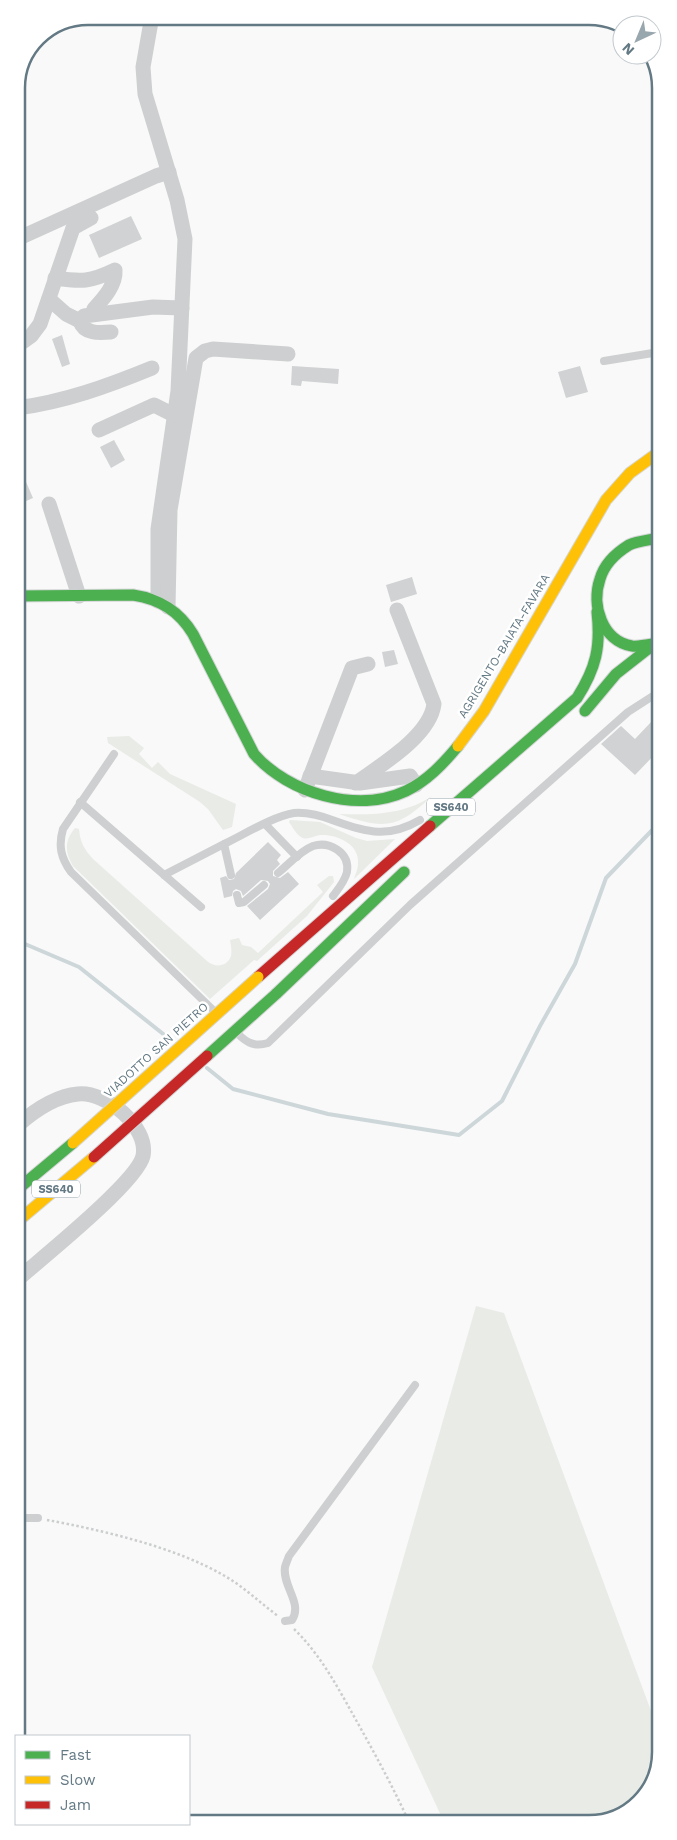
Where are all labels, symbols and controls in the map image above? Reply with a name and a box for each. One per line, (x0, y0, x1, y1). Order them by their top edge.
north arrow (612, 15, 662, 65)
text: N (619, 40, 637, 59)
street label: AGRIGENTO-BAIATA-FAVARA (455, 571, 553, 721)
road number: SS640 (427, 799, 475, 816)
street label: VIADOTTO SAN PIETRO (101, 1000, 211, 1100)
road number: SS640 (32, 1180, 80, 1198)
legend (15, 1735, 190, 1825)
text: Fast (60, 1746, 92, 1764)
text: Slow (60, 1771, 96, 1789)
text: Jam (60, 1796, 91, 1814)

